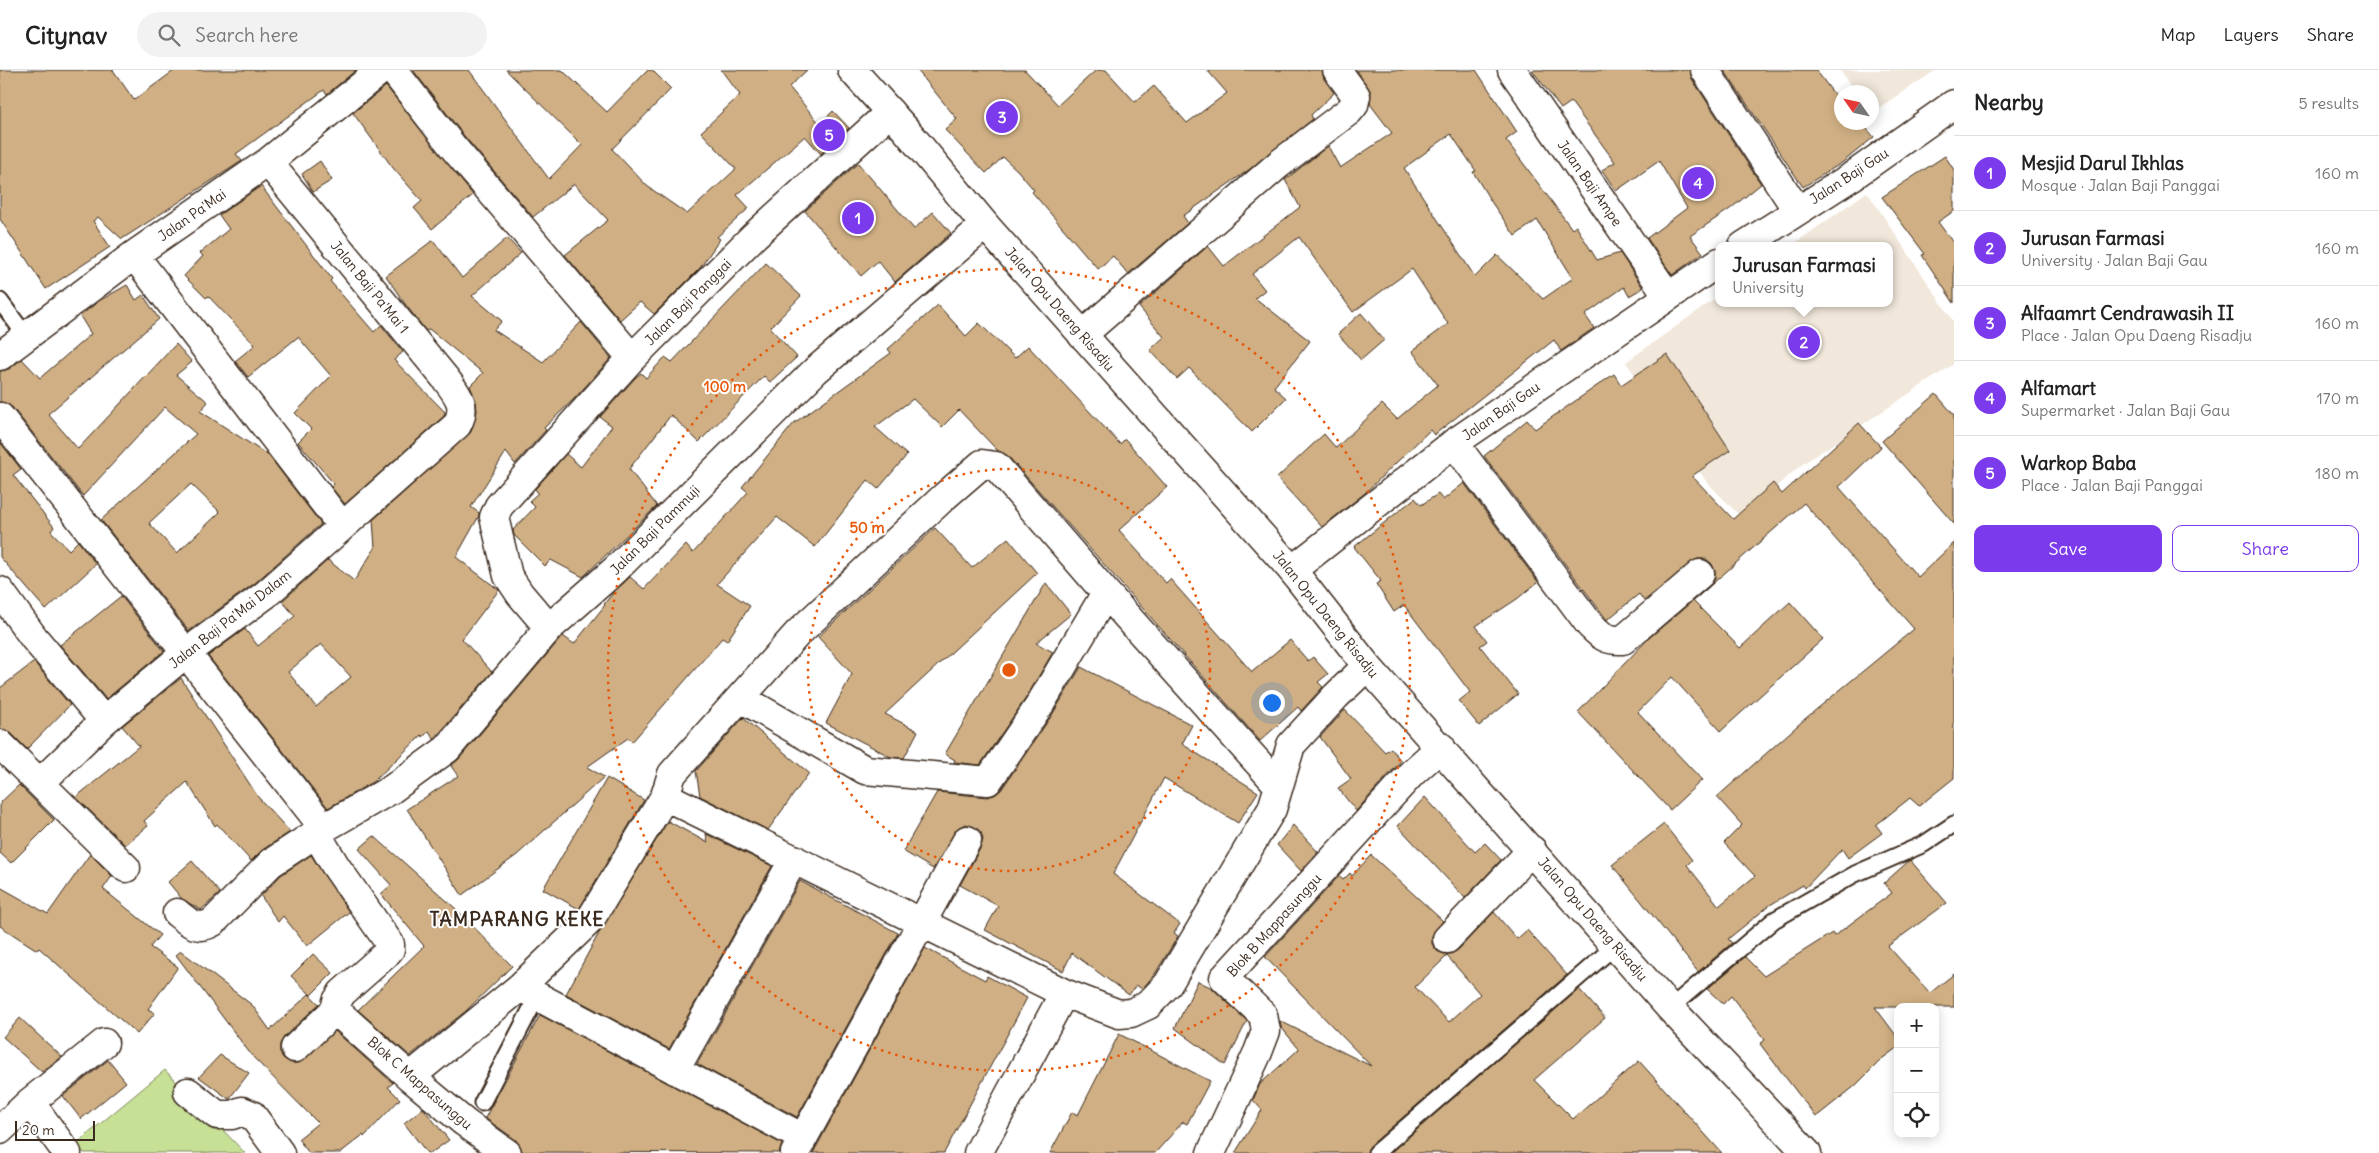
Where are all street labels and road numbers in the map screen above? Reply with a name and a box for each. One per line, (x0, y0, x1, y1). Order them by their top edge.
street label: Jalan Baji Ampe (1554, 136, 1626, 230)
street label: Jalan Baji Gau (1806, 144, 1892, 208)
street label: Jalan Pa'Mai (155, 185, 229, 245)
street label: Jalan Baji Pa'Mai 1 (327, 237, 413, 337)
street label: Jalan Opu Daeng Risadju (1001, 243, 1119, 375)
street label: Jalan Baji Panggai (641, 255, 735, 349)
street label: Jalan Baji Gau (1459, 378, 1543, 444)
street label: Jalan Baji Pammuji (606, 481, 704, 579)
street label: Jalan Opu Daeng Risadju (1269, 547, 1383, 681)
street label: Jalan Baji Pa'Mai Dalam (165, 566, 295, 672)
street label: Jalan Opu Daeng Risadju (1534, 853, 1652, 985)
street label: Blok B Mappasunggu (1223, 870, 1325, 980)
street label: Blok C Mappasunggu (364, 1033, 476, 1133)

